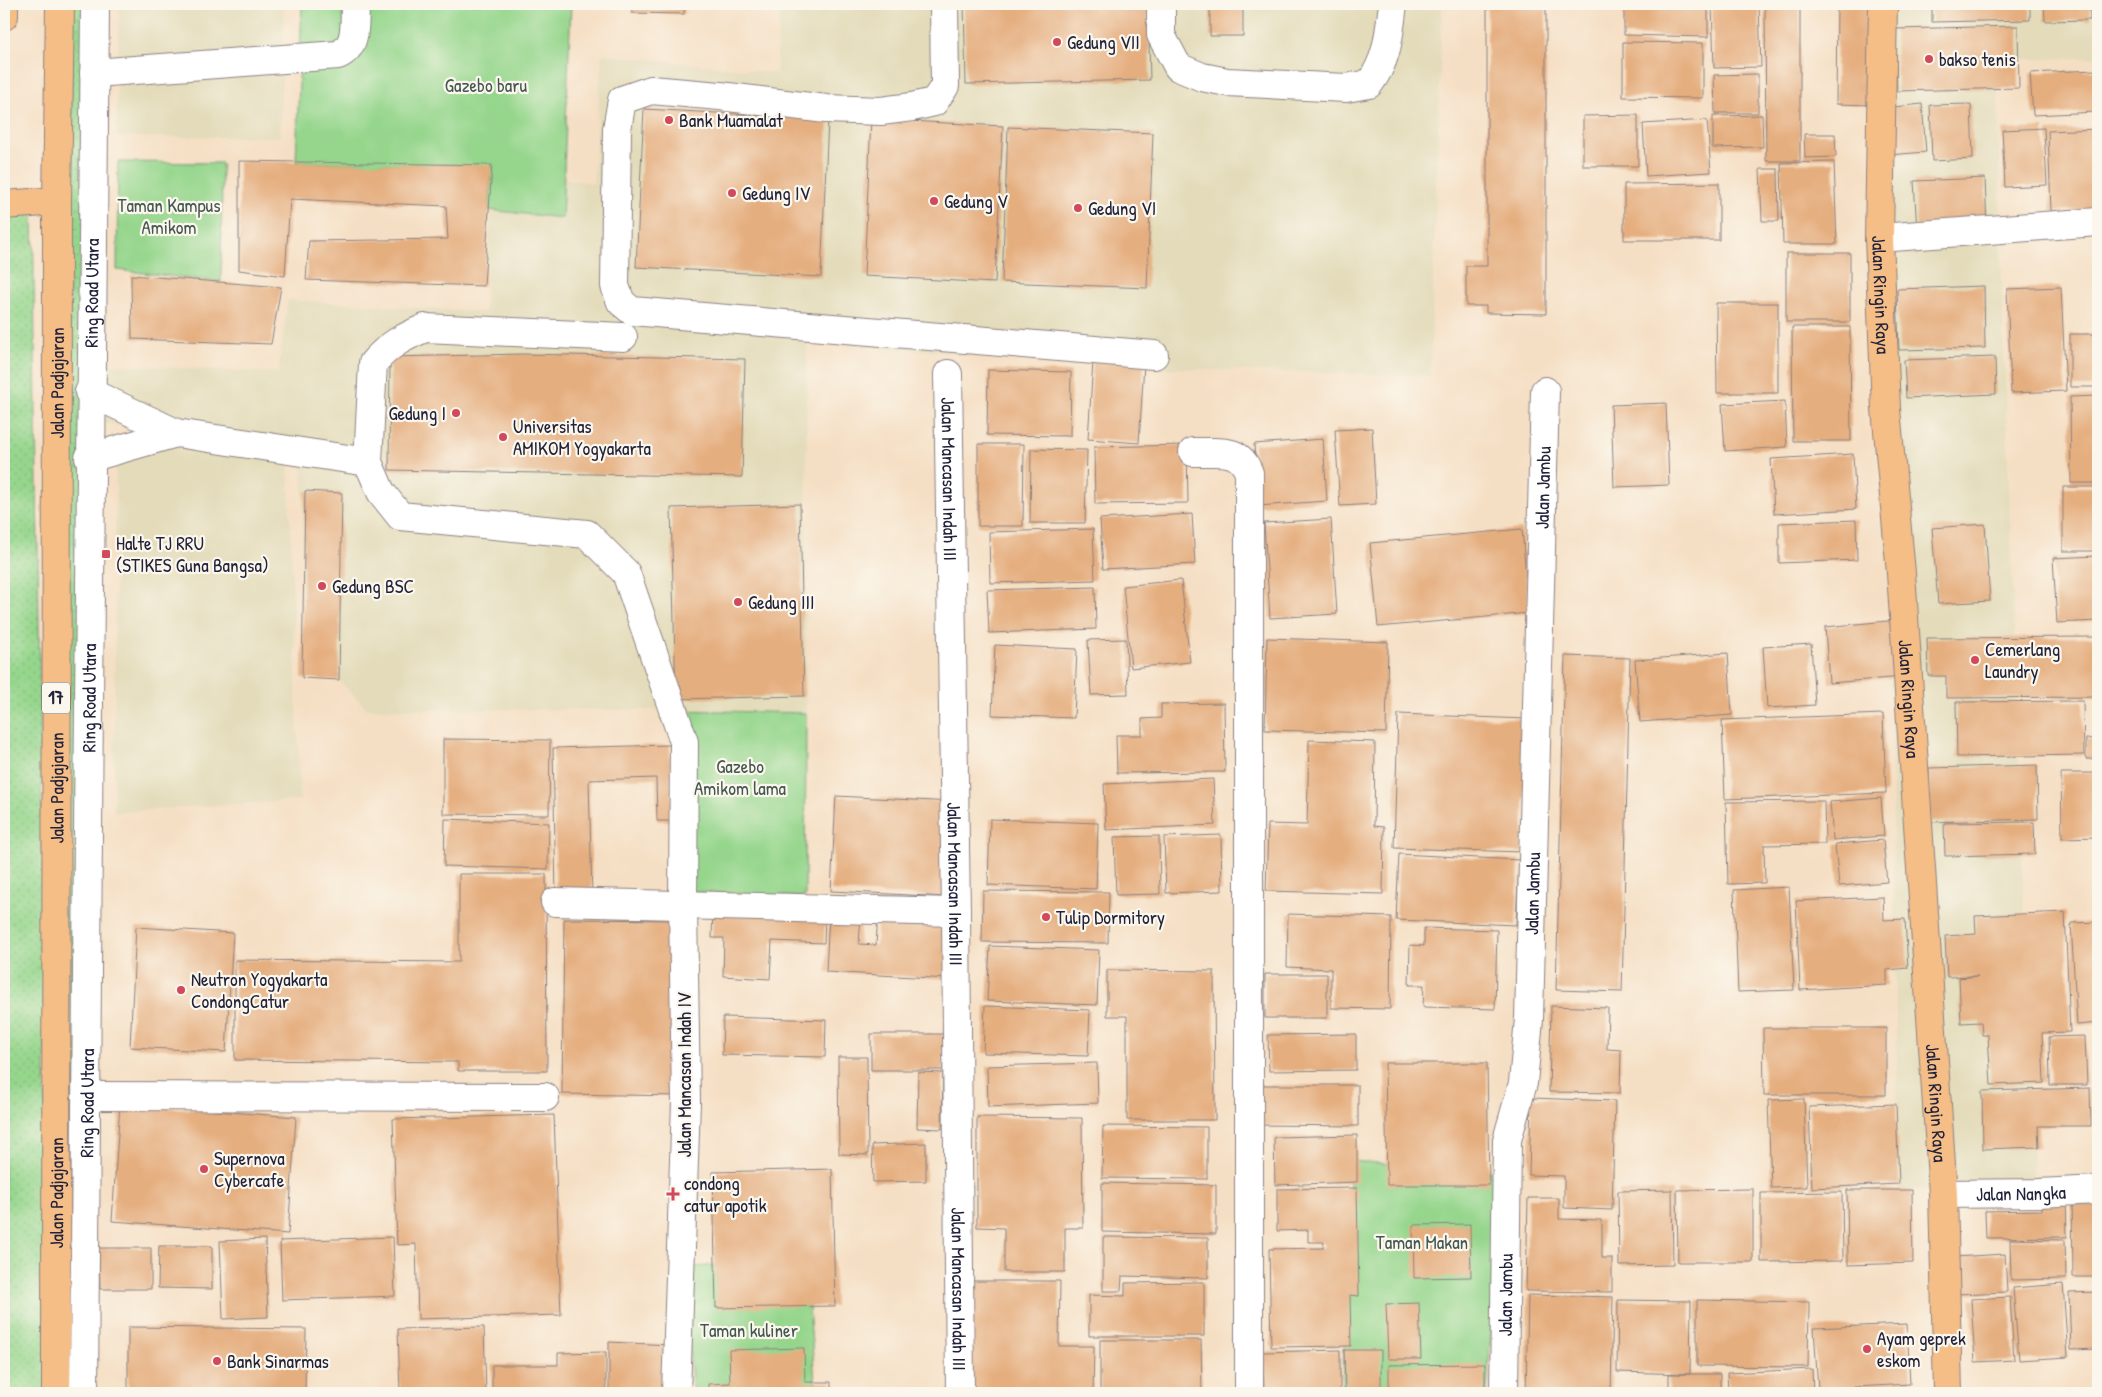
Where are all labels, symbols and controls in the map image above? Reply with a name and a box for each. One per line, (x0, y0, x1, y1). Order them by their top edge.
place label: Gedung VII (1067, 29, 1140, 55)
marker: Gedung VII (1051, 36, 1063, 48)
place label: bakso tenis (1939, 46, 2016, 72)
marker: bakso tenis (1923, 53, 1935, 65)
park label: Gazebo baru (445, 72, 528, 98)
place label: Bank Muamalat (679, 107, 783, 133)
marker: Bank Muamalat (663, 114, 675, 126)
place label: Gedung IV (742, 180, 811, 206)
marker: Gedung IV (726, 187, 738, 199)
place label: Gedung V (944, 188, 1008, 214)
park label: Taman Kampus Amikom (117, 192, 221, 240)
marker: Gedung V (928, 195, 940, 207)
place label: Gedung VI (1088, 195, 1156, 221)
marker: Gedung VI (1072, 202, 1084, 214)
street label: Jalan Ringin Raya (1866, 235, 1897, 355)
street label: Ring Road Utara (78, 238, 105, 348)
street label: Jalan Padjajaran (44, 327, 70, 439)
street label: Jalan Mancasan Indah III (935, 397, 964, 561)
place label: Gedung I (388, 400, 446, 426)
marker: Gedung I (450, 407, 462, 419)
place label: Universitas AMIKOM Yogyakarta (513, 413, 651, 461)
marker: Universitas AMIKOM Yogyakarta (497, 431, 509, 443)
street label: Jalan Jambu (1528, 446, 1557, 529)
place label: Halte TJ RRU (STIKES Guna Bangsa) (116, 530, 269, 578)
marker: Halte TJ RRU (STIKES Guna Bangsa) (100, 548, 112, 560)
place label: Gedung BSC (332, 573, 414, 599)
marker: Gedung BSC (316, 580, 328, 592)
place label: Gedung III (748, 589, 815, 615)
marker: Gedung III (732, 596, 744, 608)
place label: Cemerlang Laundry (1985, 636, 2060, 684)
street label: Jalan Ringin Raya (1893, 639, 1927, 760)
street label: Ring Road Utara (76, 643, 102, 753)
marker: Cemerlang Laundry (1969, 654, 1981, 666)
road number: 17 (42, 682, 70, 714)
street label: Jalan Padjajaran (43, 732, 70, 844)
park label: Gazebo Amikom lama (694, 753, 787, 801)
street label: Jalan Mancasan Indah III (941, 802, 969, 966)
street label: Jalan Jambu (1518, 851, 1546, 935)
place label: Tulip Dormitory (1056, 904, 1165, 930)
marker: Tulip Dormitory (1040, 911, 1052, 923)
place label: Neutron Yogyakarta CondongCatur (191, 966, 328, 1014)
marker: Neutron Yogyakarta CondongCatur (175, 984, 187, 996)
street label: Jalan Mancasan Indah IV (671, 992, 697, 1158)
street label: Jalan Ringin Raya (1920, 1043, 1954, 1164)
street label: Ring Road Utara (73, 1048, 100, 1158)
street label: Jalan Padjajaran (43, 1137, 69, 1249)
place label: Supernova Cybercafe (214, 1145, 285, 1193)
marker: Supernova Cybercafe (198, 1163, 210, 1175)
place label: condong catur apotik (684, 1170, 767, 1218)
street label: Jalan Nangka (1976, 1179, 2067, 1207)
marker: condong catur apotik (666, 1187, 680, 1201)
street label: Jalan Mancasan Indah III (945, 1207, 973, 1371)
park label: Taman Makan (1376, 1229, 1468, 1255)
street label: Jalan Jambu (1492, 1253, 1519, 1337)
park label: Taman kuliner (700, 1317, 799, 1343)
place label: Ayam geprek eskom (1877, 1325, 1966, 1373)
marker: Ayam geprek eskom (1861, 1343, 1873, 1355)
place label: Bank Sinarmas (227, 1348, 329, 1374)
marker: Bank Sinarmas (211, 1355, 223, 1367)

